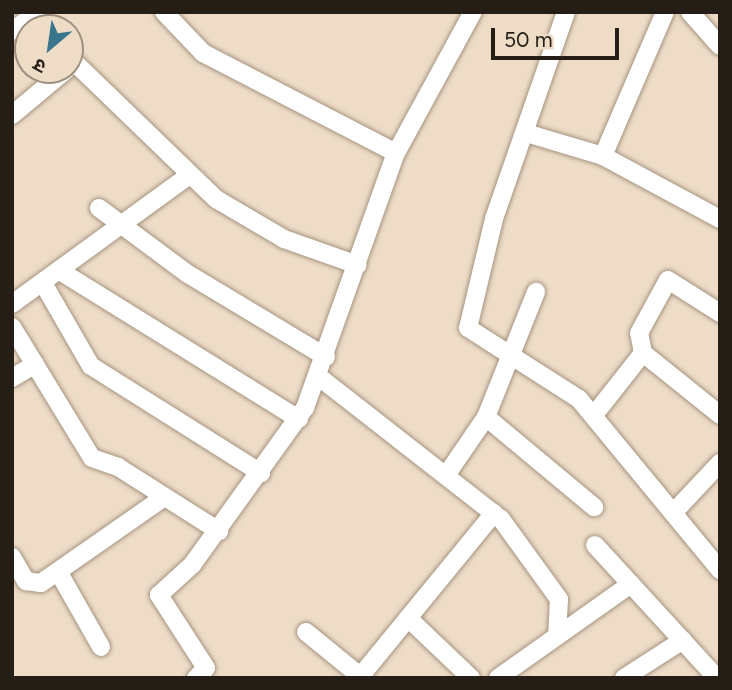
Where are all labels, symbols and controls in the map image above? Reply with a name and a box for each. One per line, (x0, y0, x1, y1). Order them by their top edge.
north arrow (14, 14, 84, 84)
scale bar (494, 14, 622, 58)
text: 50 m (504, 27, 553, 52)
text: उ (29, 53, 50, 79)

